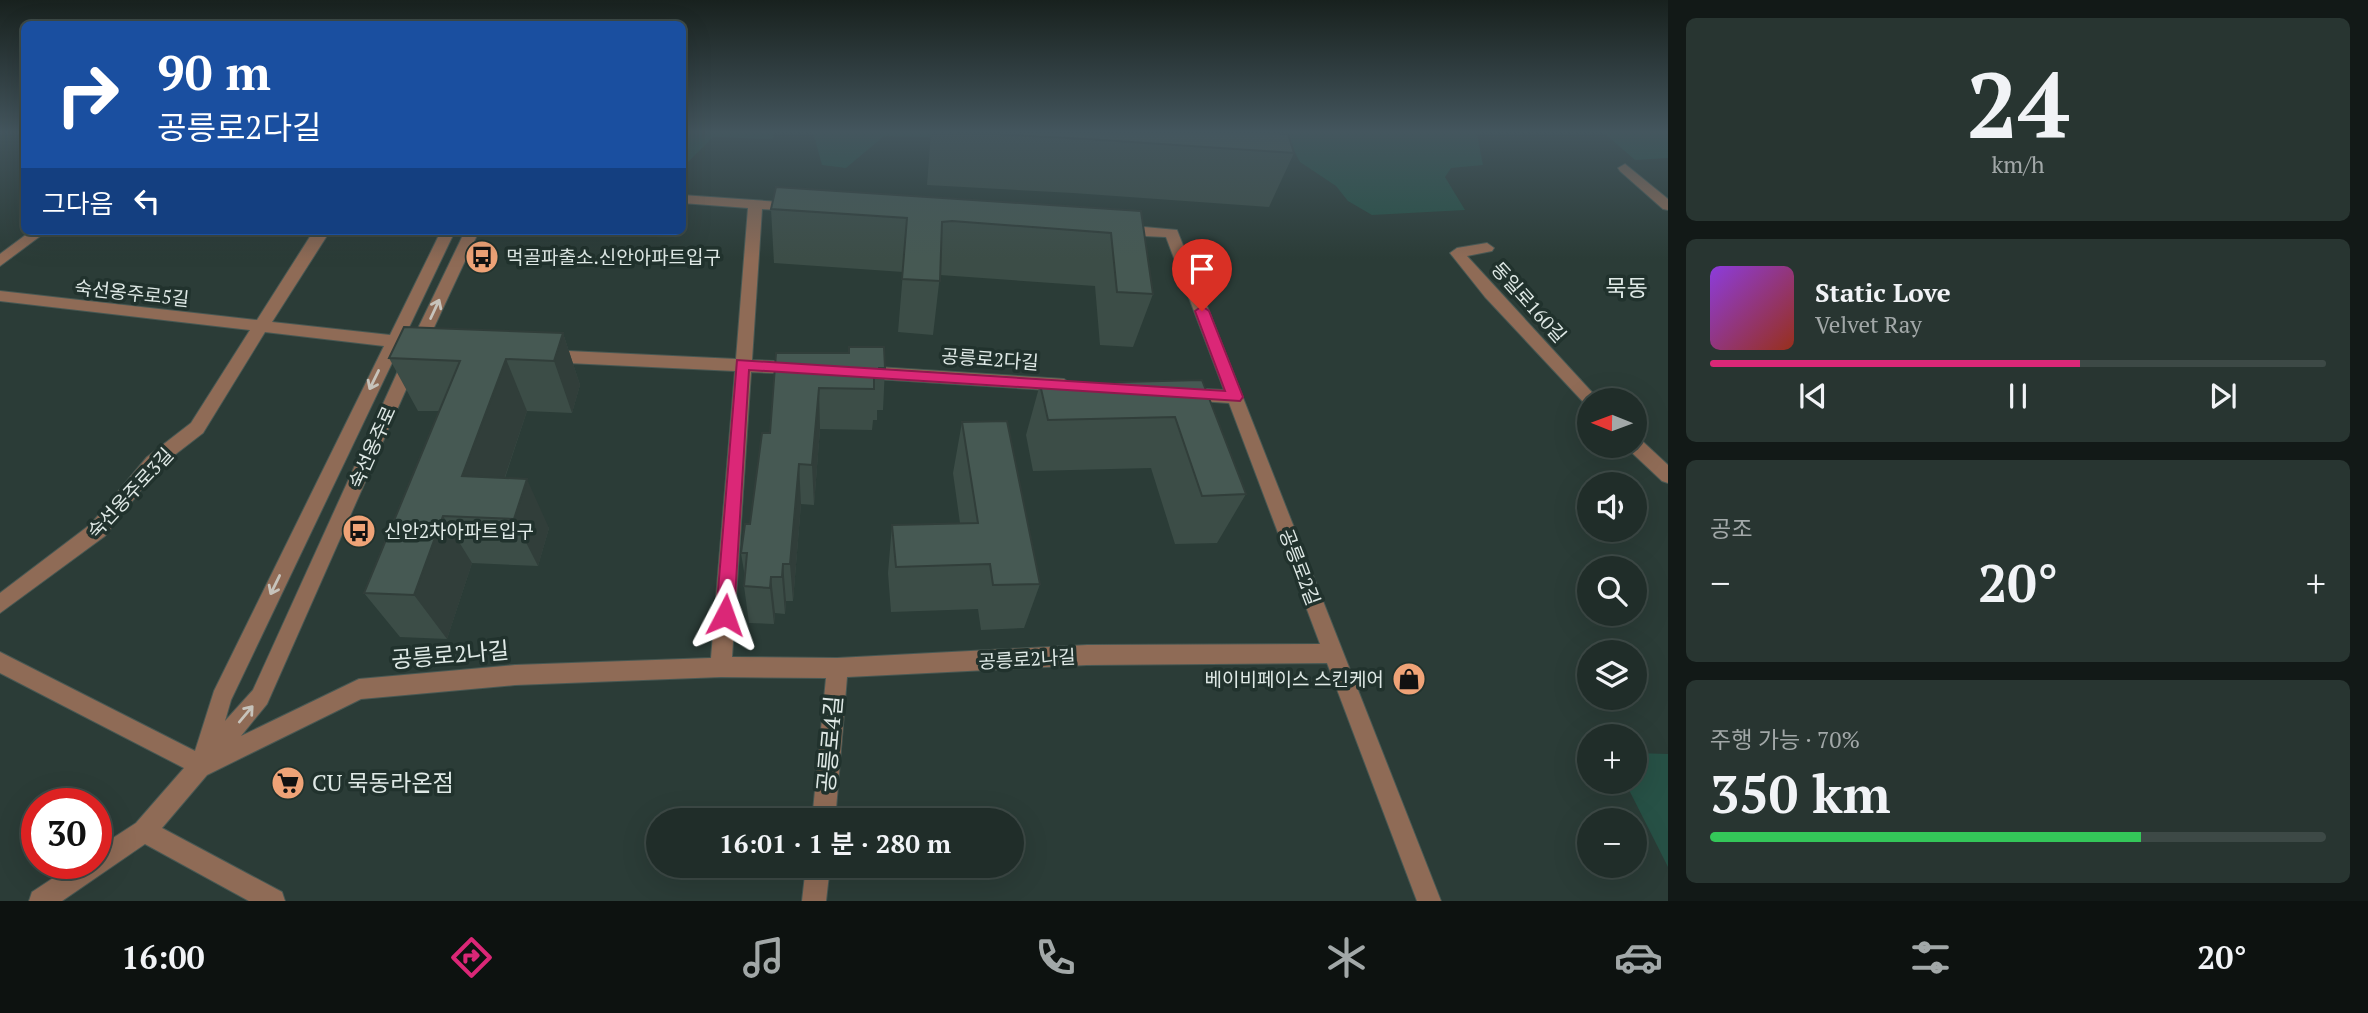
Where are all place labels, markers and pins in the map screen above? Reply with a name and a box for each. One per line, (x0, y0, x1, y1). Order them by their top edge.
bus stop icon: 먹골파출소.신안아파트입구 (463, 238, 501, 276)
pin (1172, 239, 1232, 311)
place label: 먹골파출소.신안아파트입구 (506, 244, 721, 269)
bus stop icon: 신안2차아파트입구 (340, 512, 378, 550)
place label: 신안2차아파트입구 (384, 518, 534, 543)
shop icon: 베이비페이스 스킨케어 (1390, 660, 1428, 698)
place label: 베이비페이스 스킨케어 (1205, 666, 1384, 691)
supermarket icon: CU 묵동라온점 (269, 764, 307, 802)
place label: CU 묵동라온점 (312, 767, 454, 798)

